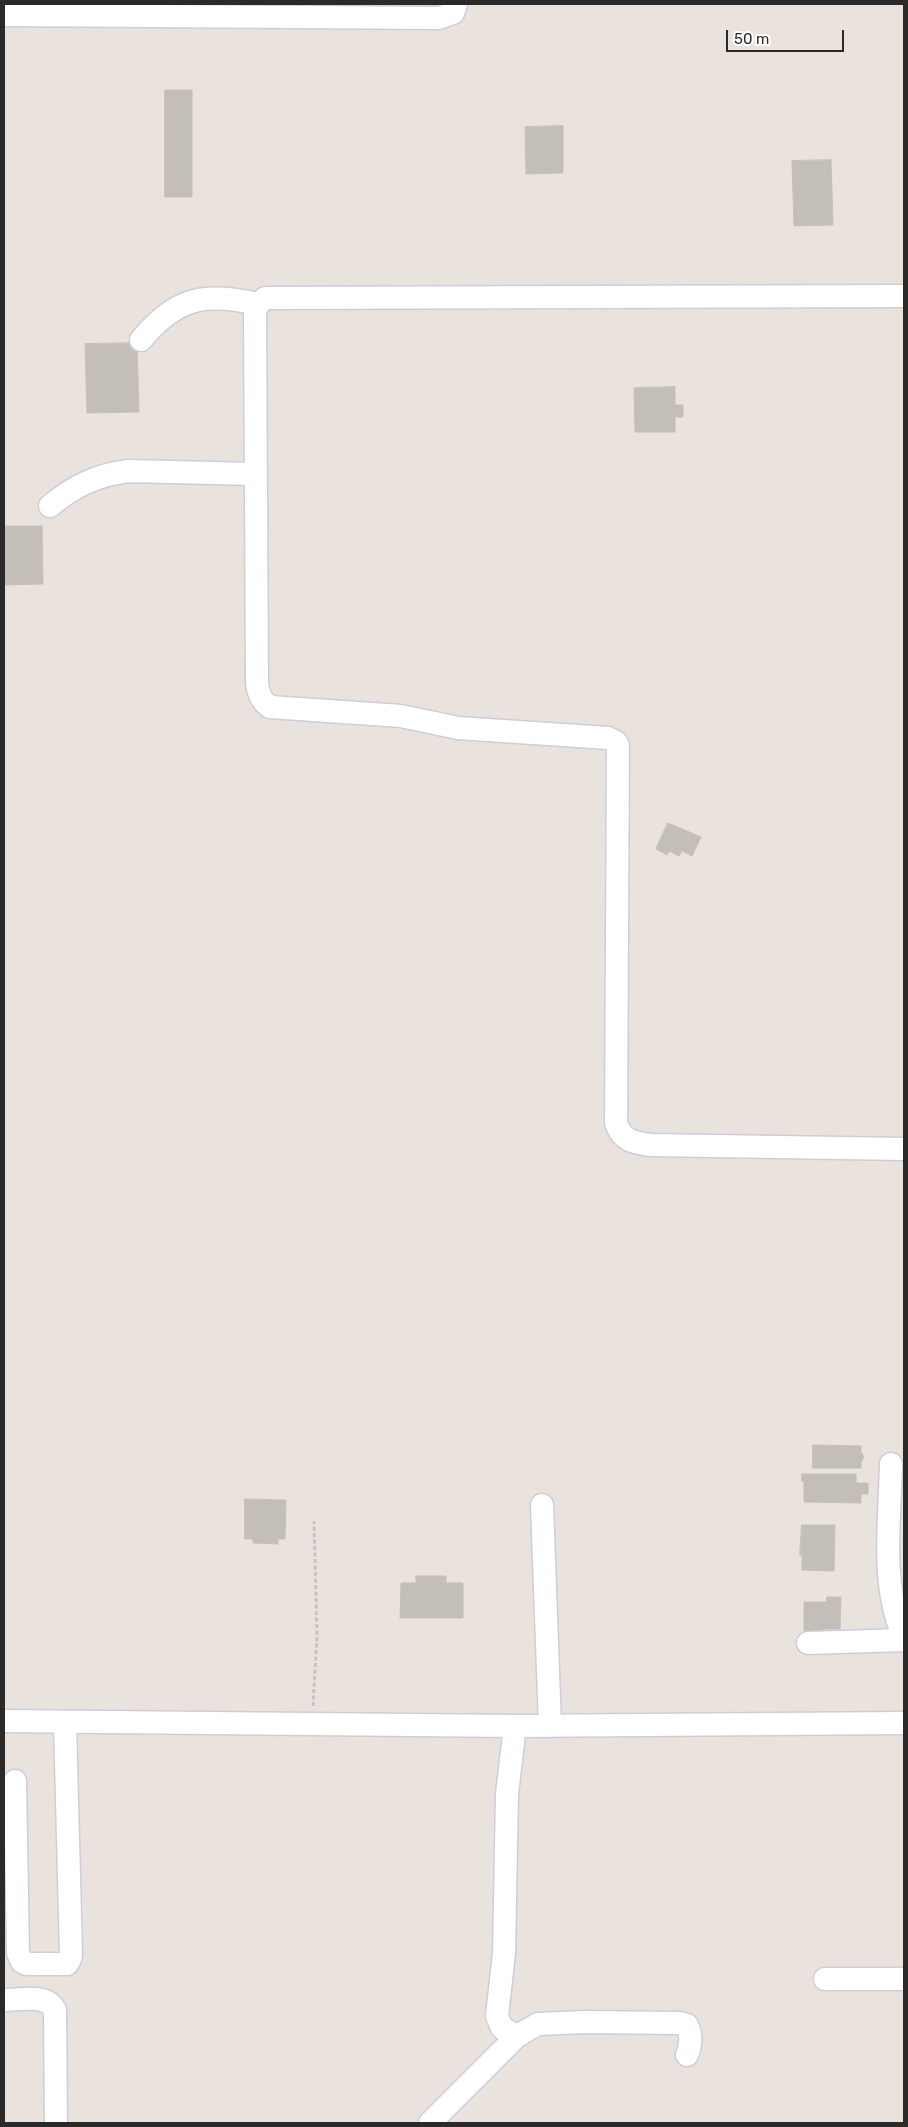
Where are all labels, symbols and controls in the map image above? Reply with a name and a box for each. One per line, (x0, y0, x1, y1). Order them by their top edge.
scale bar (728, 20, 846, 52)
text: 50 m (734, 30, 769, 48)

